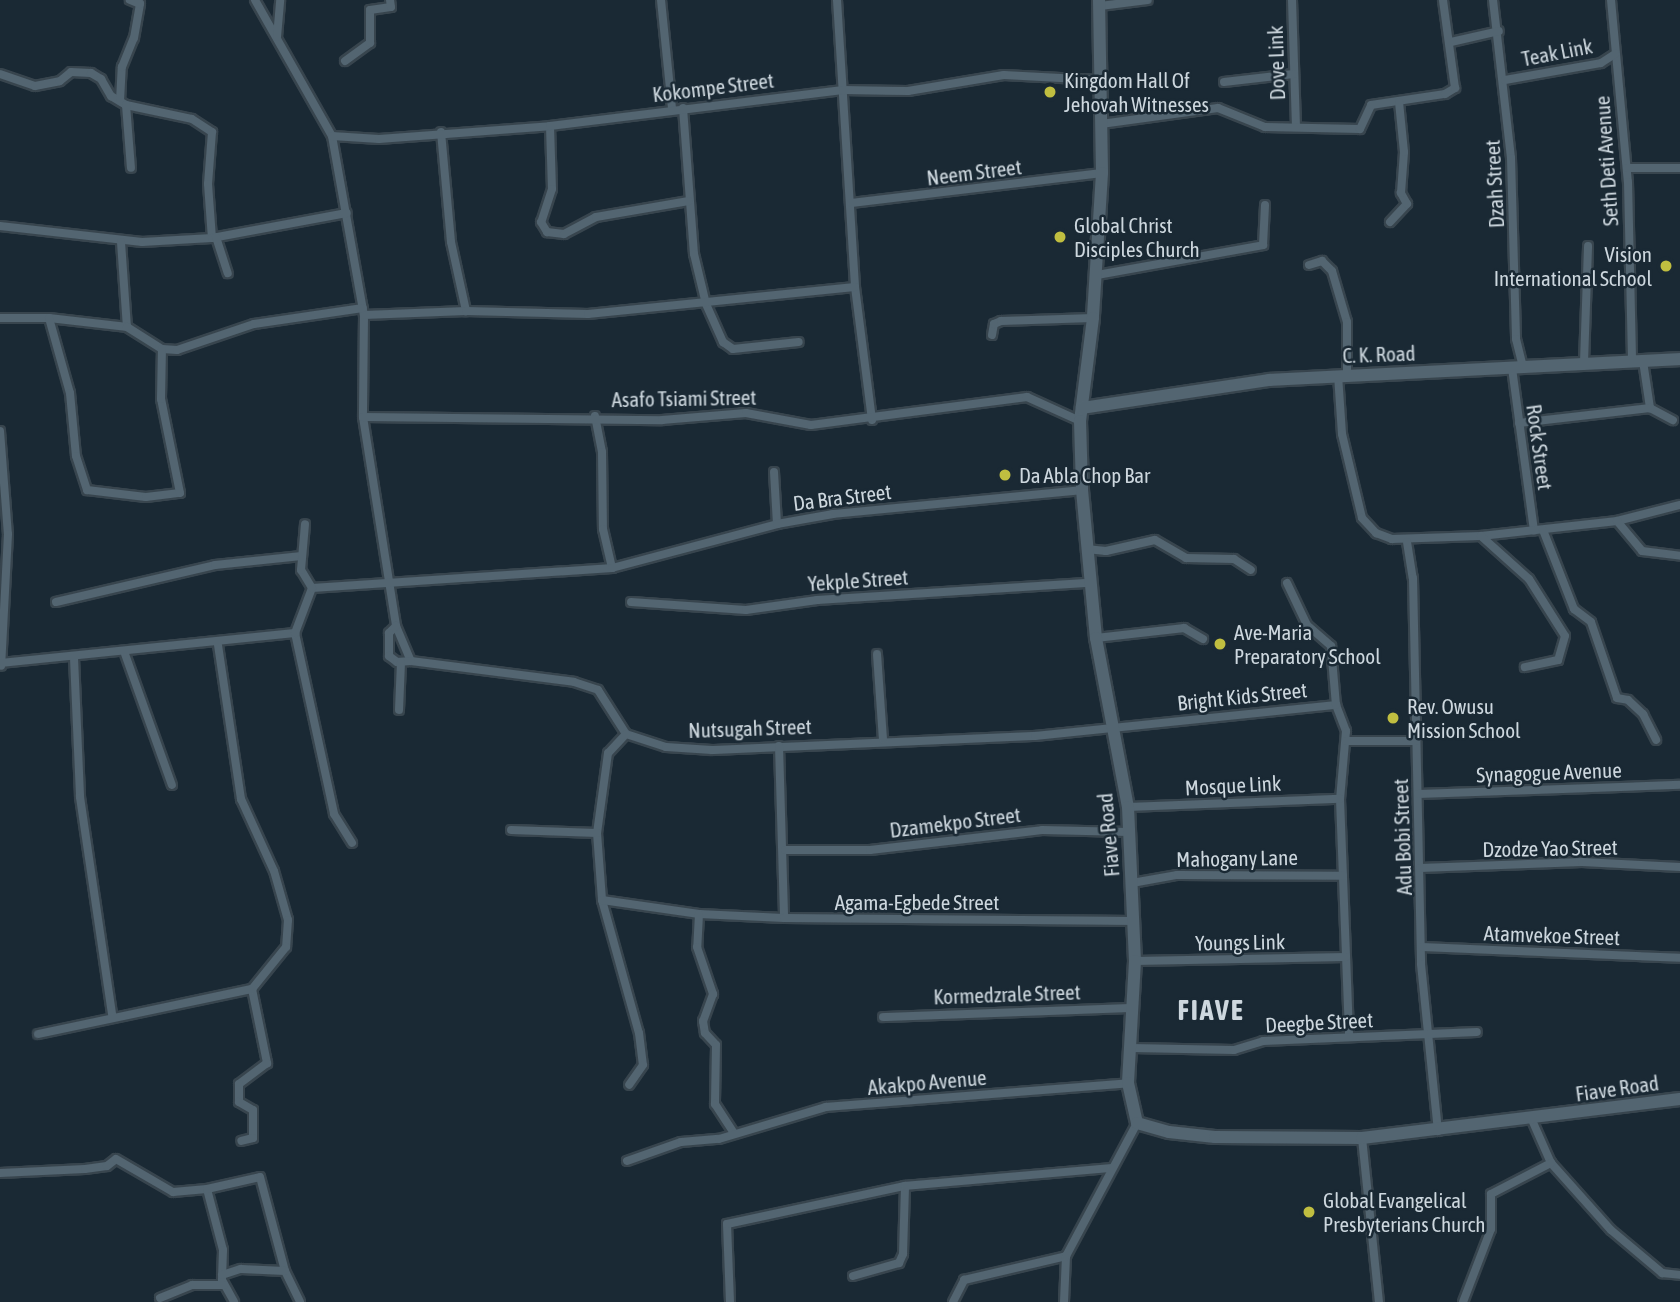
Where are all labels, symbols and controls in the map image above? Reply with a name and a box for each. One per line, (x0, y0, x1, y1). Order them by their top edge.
street label: Dove Link (1262, 25, 1290, 101)
street label: Teak Link (1519, 33, 1595, 71)
street label: Kokompe Street (651, 67, 775, 107)
place label: Kingdom Hall Of Jehovah Witnesses (1064, 67, 1209, 117)
marker: Kingdom Hall Of Jehovah Witnesses (1042, 84, 1058, 100)
street label: Seth Deti Avenue (1589, 95, 1623, 227)
street label: Dzah Street (1479, 139, 1509, 229)
street label: Neem Street (925, 154, 1023, 190)
place label: Global Christ Disciples Church (1074, 212, 1200, 262)
marker: Global Christ Disciples Church (1052, 229, 1068, 245)
place label: Vision International School (1494, 241, 1652, 291)
marker: Vision International School (1658, 258, 1674, 274)
street label: C. K. Road (1342, 340, 1416, 368)
street label: Asafo Tsiami Street (611, 384, 757, 412)
street label: Rock Street (1522, 403, 1558, 491)
place label: Da Abla Chop Bar (1019, 462, 1150, 488)
marker: Da Abla Chop Bar (997, 467, 1013, 483)
street label: Da Bra Street (791, 478, 893, 516)
street label: Yekple Street (807, 564, 909, 596)
place label: Ave-Maria Preparatory School (1234, 619, 1381, 669)
marker: Ave-Maria Preparatory School (1212, 636, 1228, 652)
street label: Bright Kids Street (1176, 677, 1308, 715)
place label: Rev. Owusu Mission School (1407, 693, 1521, 743)
marker: Rev. Owusu Mission School (1385, 710, 1401, 726)
street label: Nutsugah Street (688, 713, 812, 743)
street label: Synagogue Avenue (1476, 757, 1622, 787)
street label: Mosque Link (1184, 770, 1282, 800)
street label: Adu Bobi Street (1387, 778, 1417, 896)
street label: Fiave Road (1092, 792, 1124, 878)
street label: Dzamekpo Street (888, 801, 1022, 843)
street label: Dzodze Yao Street (1482, 834, 1618, 862)
street label: Mahogany Lane (1176, 844, 1298, 872)
street label: Agama-Egbede Street (835, 889, 999, 915)
street label: Atamvekoe Street (1483, 920, 1621, 950)
street label: Youngs Link (1195, 929, 1285, 955)
street label: Kormedzrale Street (933, 979, 1081, 1009)
district label: FIAVE (1178, 993, 1244, 1027)
street label: Deegbe Street (1264, 1007, 1374, 1037)
street label: Akakpo Avenue (866, 1064, 988, 1100)
street label: Fiave Road (1574, 1070, 1660, 1106)
place label: Global Evangelical Presbyterians Church (1323, 1187, 1485, 1237)
marker: Global Evangelical Presbyterians Church (1301, 1204, 1317, 1220)

